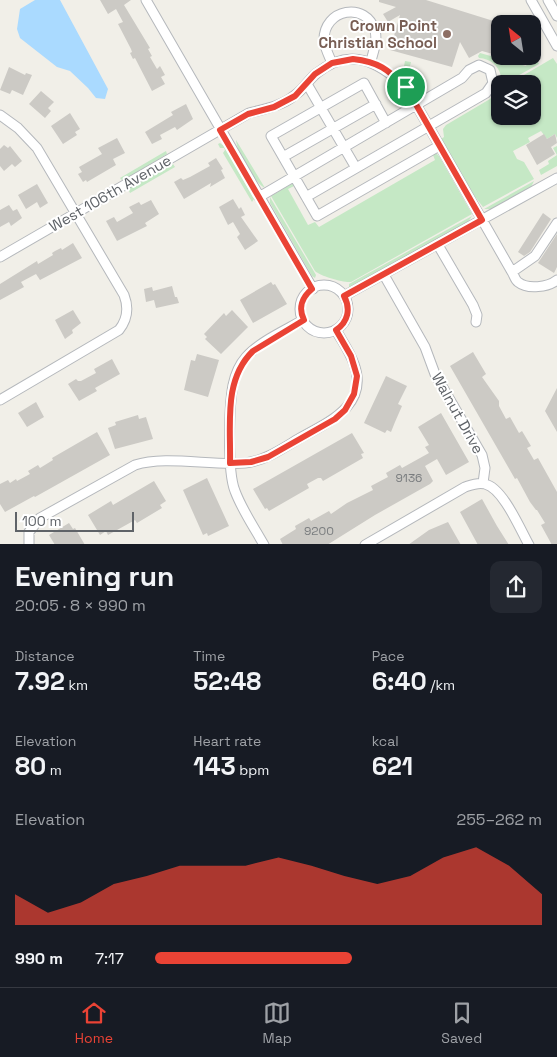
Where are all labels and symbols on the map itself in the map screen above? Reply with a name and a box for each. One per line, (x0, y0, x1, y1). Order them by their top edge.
north arrow (491, 15, 541, 65)
place label: Crown Point Christian School (318, 16, 437, 52)
marker: Crown Point Christian School (441, 28, 453, 40)
pin (385, 66, 427, 108)
street label: West 106th Avenue (45, 150, 175, 236)
street label: Walnut Drive (428, 369, 488, 457)
house number: 9136 (396, 470, 422, 486)
scale bar (15, 510, 134, 533)
house number: 9200 (304, 523, 334, 539)

